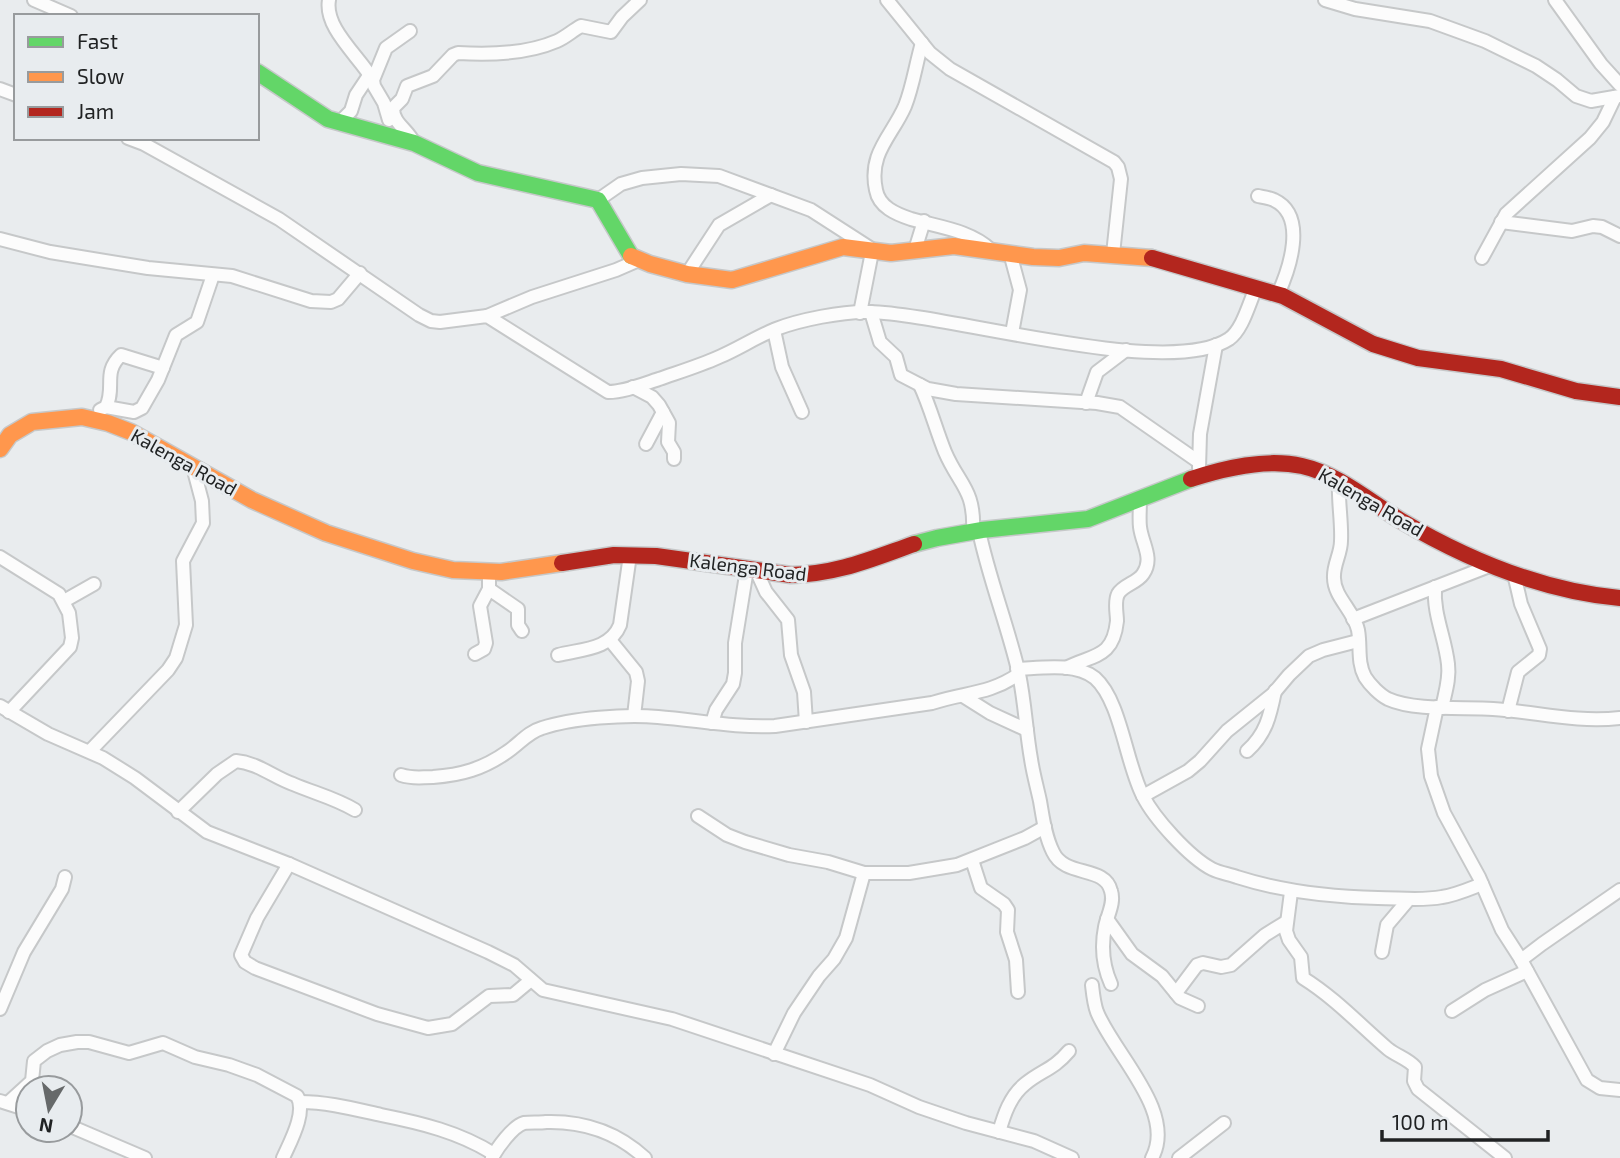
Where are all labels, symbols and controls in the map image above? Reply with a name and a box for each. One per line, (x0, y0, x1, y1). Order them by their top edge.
legend (14, 14, 259, 140)
text: Fast (77, 28, 118, 53)
text: Slow (77, 63, 124, 88)
text: Jam (77, 98, 114, 123)
street label: Kalenga Road (127, 423, 241, 500)
street label: Kalenga Road (1315, 462, 1428, 541)
street label: Kalenga Road (688, 548, 808, 585)
north arrow (14, 1074, 84, 1144)
scale bar (1382, 1098, 1548, 1142)
text: 100 m (1392, 1109, 1449, 1134)
text: N (37, 1114, 55, 1139)

